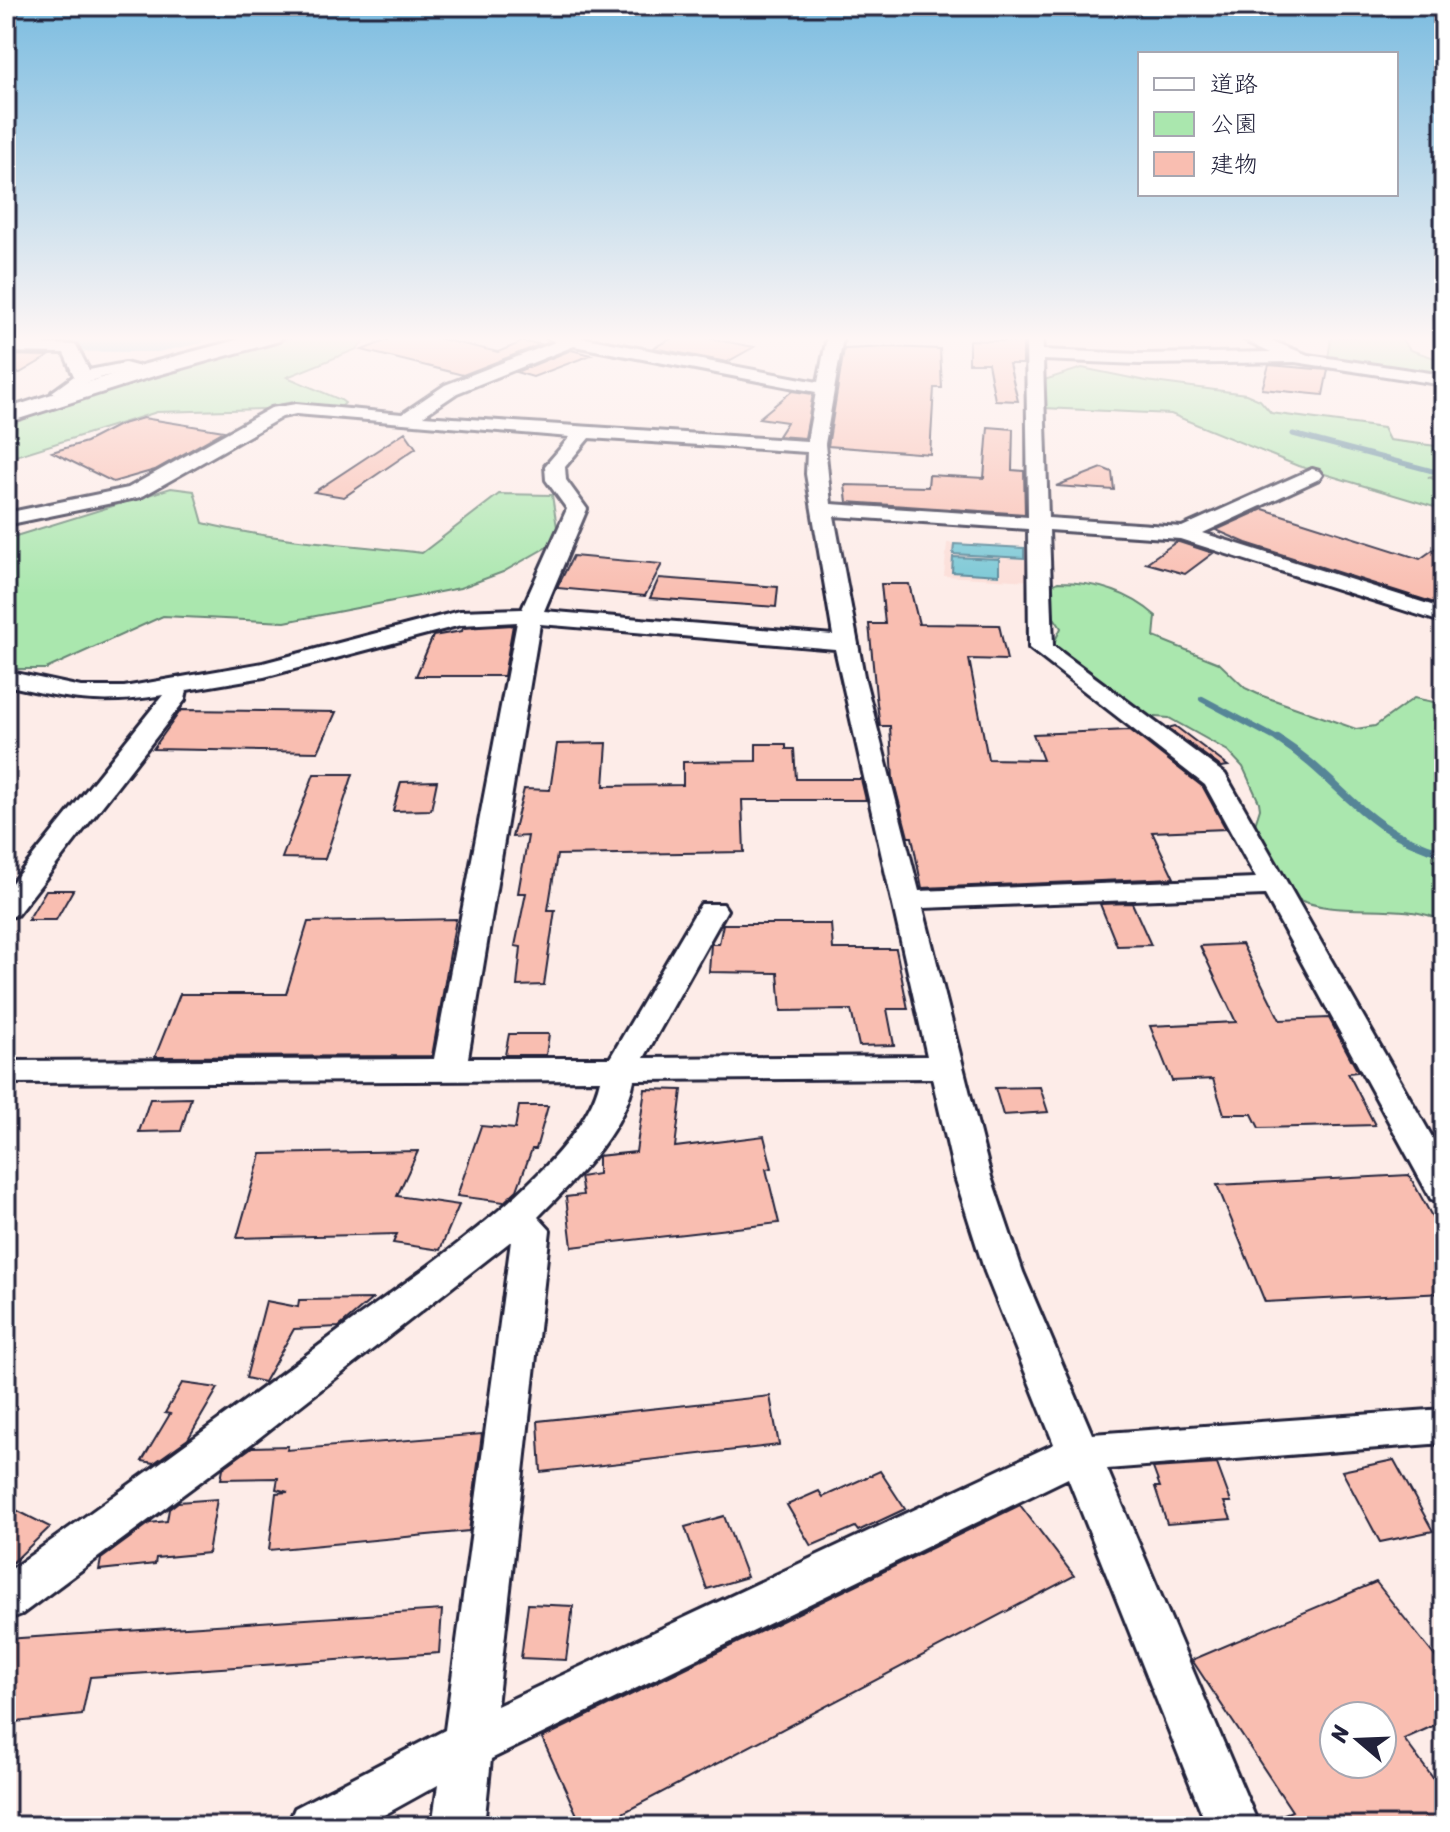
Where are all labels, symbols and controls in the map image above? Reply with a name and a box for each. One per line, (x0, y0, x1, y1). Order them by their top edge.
legend (1138, 52, 1398, 196)
text: 道路 (1210, 63, 1258, 105)
text: 公園 (1210, 103, 1258, 145)
text: 建物 (1210, 143, 1258, 185)
north arrow (1318, 1700, 1398, 1780)
text: N (1318, 1719, 1361, 1748)

